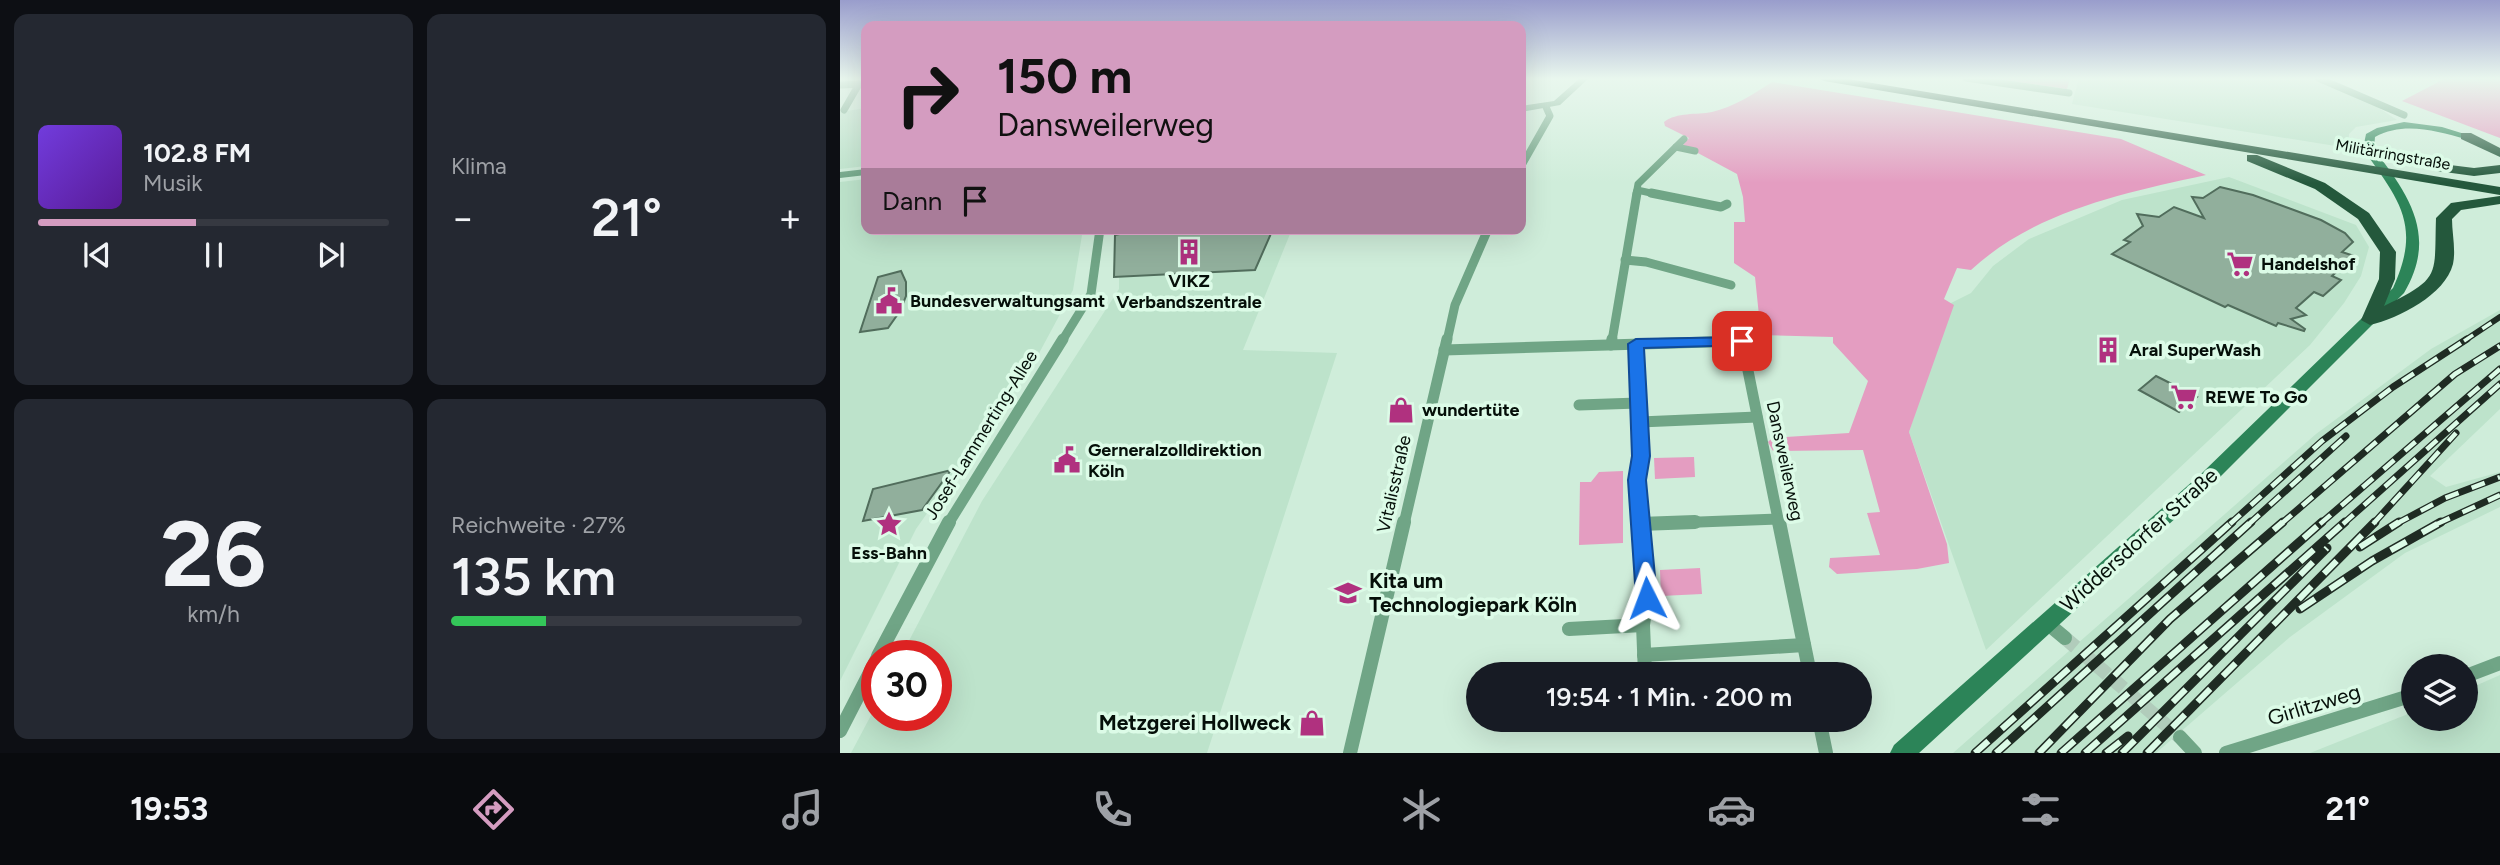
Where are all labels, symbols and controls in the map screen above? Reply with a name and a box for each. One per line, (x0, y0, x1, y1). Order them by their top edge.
text: 150 m (997, 46, 1132, 105)
icon: right (882, 49, 973, 140)
text: Dansweilerweg (997, 106, 1214, 144)
street label: Militärringstraße (2334, 135, 2452, 174)
text: 102.8 FM (143, 137, 251, 169)
text: Klima (451, 152, 507, 180)
text: Musik (143, 169, 203, 197)
icon: arrive (956, 182, 994, 220)
text: Dann (882, 185, 942, 217)
text: 21° (591, 187, 662, 249)
text: − (451, 195, 475, 241)
text: + (778, 195, 802, 241)
icon: previous (78, 236, 116, 274)
icon: pause (195, 236, 233, 274)
icon: next (312, 236, 350, 274)
building icon: VIKZ Verbandszentrale (1174, 237, 1204, 267)
supermarket icon: Handelshof (2225, 249, 2255, 279)
place label: Handelshof (2261, 253, 2357, 275)
place label: VIKZ Verbandszentrale (1116, 270, 1262, 313)
public building icon: Bundesverwaltungsamt (874, 286, 904, 316)
place label: Bundesverwaltungsamt (910, 290, 1105, 312)
pin (1712, 311, 1772, 371)
icon: arrive (1723, 322, 1761, 360)
building icon: Aral SuperWash (2093, 335, 2123, 365)
place label: Aral SuperWash (2129, 339, 2261, 361)
street label: Josef-Lammerting-Allee (920, 346, 1042, 524)
supermarket icon: REWE To Go (2169, 382, 2199, 412)
place label: REWE To Go (2205, 386, 2308, 408)
shop icon: wundertüte (1386, 395, 1416, 425)
place label: wundertüte (1422, 399, 1520, 421)
street label: Dansweilerweg (1762, 399, 1808, 523)
street label: Vitalisstraße (1372, 433, 1416, 535)
place label: Gerneralzolldirektion Köln (1088, 439, 1262, 482)
public building icon: Gerneralzolldirektion Köln (1052, 445, 1082, 475)
street label: Widdersdorfer Straße (2055, 462, 2222, 617)
text: 26 (161, 500, 266, 609)
place icon: Ess-Bahn (874, 509, 904, 539)
text: Reichweite · 27% (451, 511, 626, 539)
place label: Ess-Bahn (851, 542, 927, 564)
text: 135 km (451, 546, 616, 608)
position arrow (1610, 561, 1684, 635)
place label: Kita um Technologiepark Köln (1369, 568, 1577, 617)
school or university icon: Kita um Technologiepark Köln (1333, 578, 1363, 608)
text: km/h (187, 600, 240, 628)
speed limit sign: 30 (861, 640, 952, 731)
map controls (2401, 654, 2478, 731)
button: layers (2401, 654, 2478, 731)
street label: Girlitzweg (2264, 679, 2363, 730)
text: 19:54 · 1 Min. · 200 m (1546, 681, 1792, 713)
shop icon: Metzgerei Hollweck (1297, 708, 1327, 738)
place label: Metzgerei Hollweck (1099, 710, 1292, 735)
icon: directions (469, 785, 518, 834)
icon: music (778, 785, 827, 834)
icon: phone (1088, 785, 1137, 834)
icon: climate (1397, 785, 1446, 834)
icon: car (1707, 785, 1756, 834)
icon: filters (2016, 785, 2065, 834)
text: 19:53 (130, 790, 208, 828)
text: 21° (2326, 790, 2370, 828)

